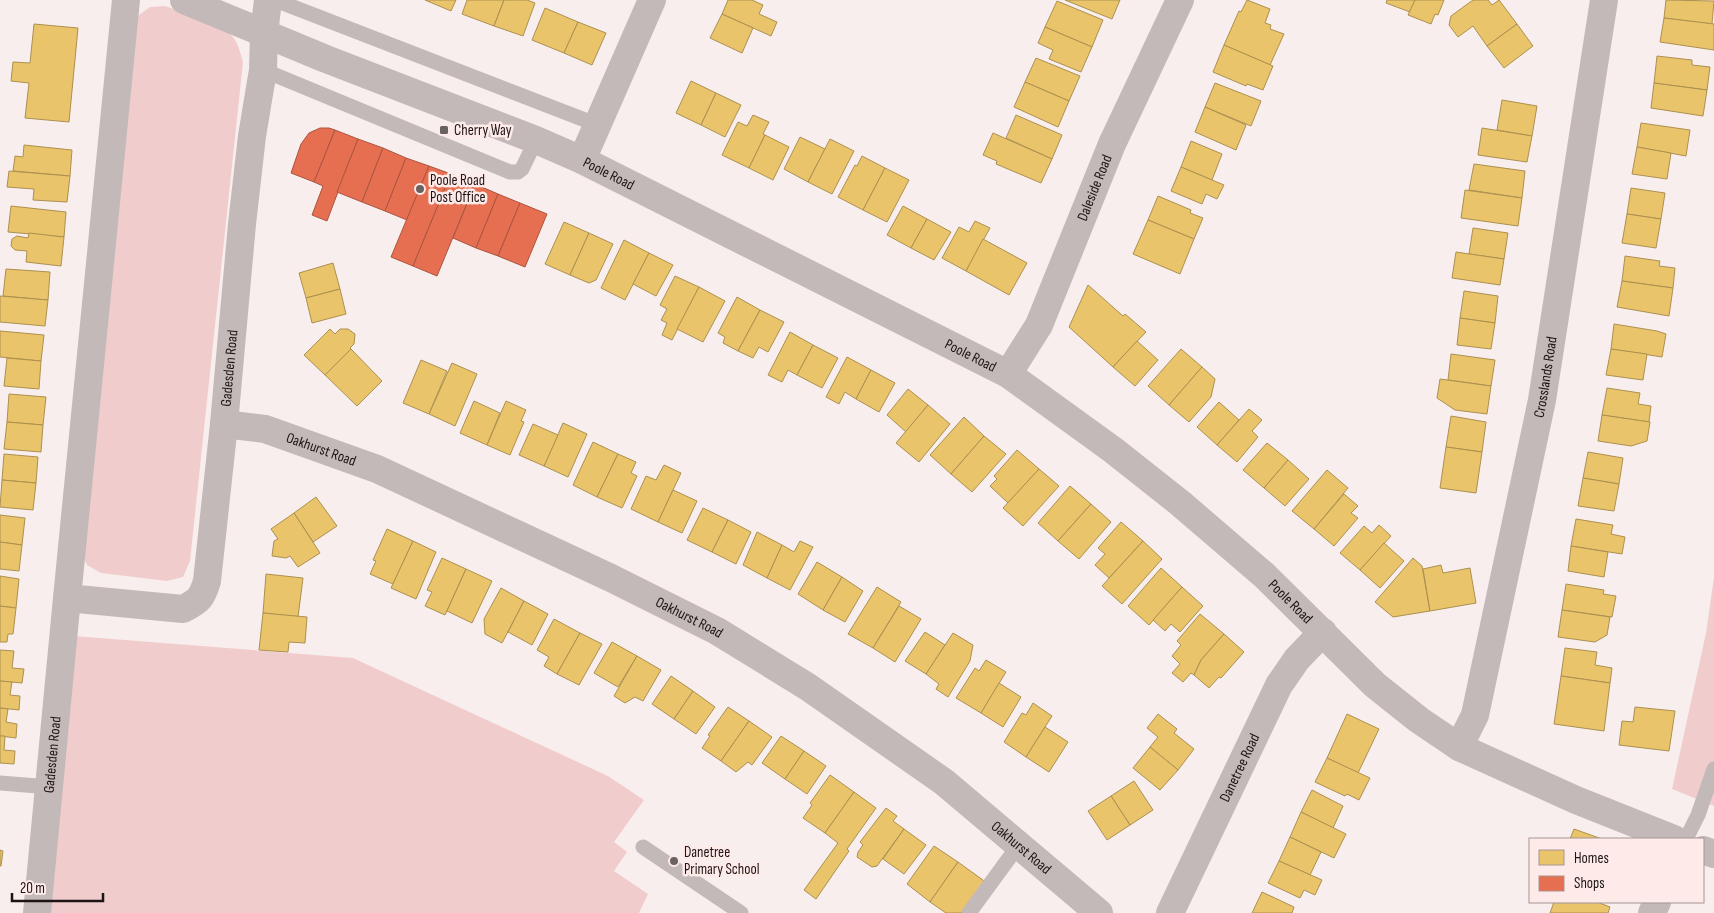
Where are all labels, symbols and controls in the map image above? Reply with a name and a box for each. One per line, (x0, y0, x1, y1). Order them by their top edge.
place label: Cherry Way (454, 121, 512, 140)
marker: Cherry Way (438, 124, 450, 136)
street label: Daleside Road (1073, 152, 1116, 224)
street label: Poole Road (580, 153, 638, 194)
place label: Poole Road Post Office (430, 171, 486, 207)
marker: Poole Road Post Office (414, 183, 426, 195)
street label: Gadesden Road (216, 329, 242, 407)
street label: Poole Road (942, 334, 1000, 376)
street label: Crosslands Road (1529, 335, 1561, 420)
street label: Oakhurst Road (284, 428, 359, 470)
street label: Poole Road (1264, 575, 1317, 628)
street label: Oakhurst Road (652, 592, 727, 642)
street label: Gadesden Road (39, 715, 65, 794)
street label: Danetree Road (1215, 730, 1264, 805)
street label: Oakhurst Road (987, 817, 1055, 878)
legend (1529, 838, 1704, 903)
place label: Danetree Primary School (684, 843, 760, 879)
text: Homes (1574, 849, 1609, 868)
marker: Danetree Primary School (668, 855, 680, 867)
scale bar (12, 870, 104, 902)
text: Shops (1574, 874, 1605, 893)
text: 20 m (20, 879, 45, 898)

